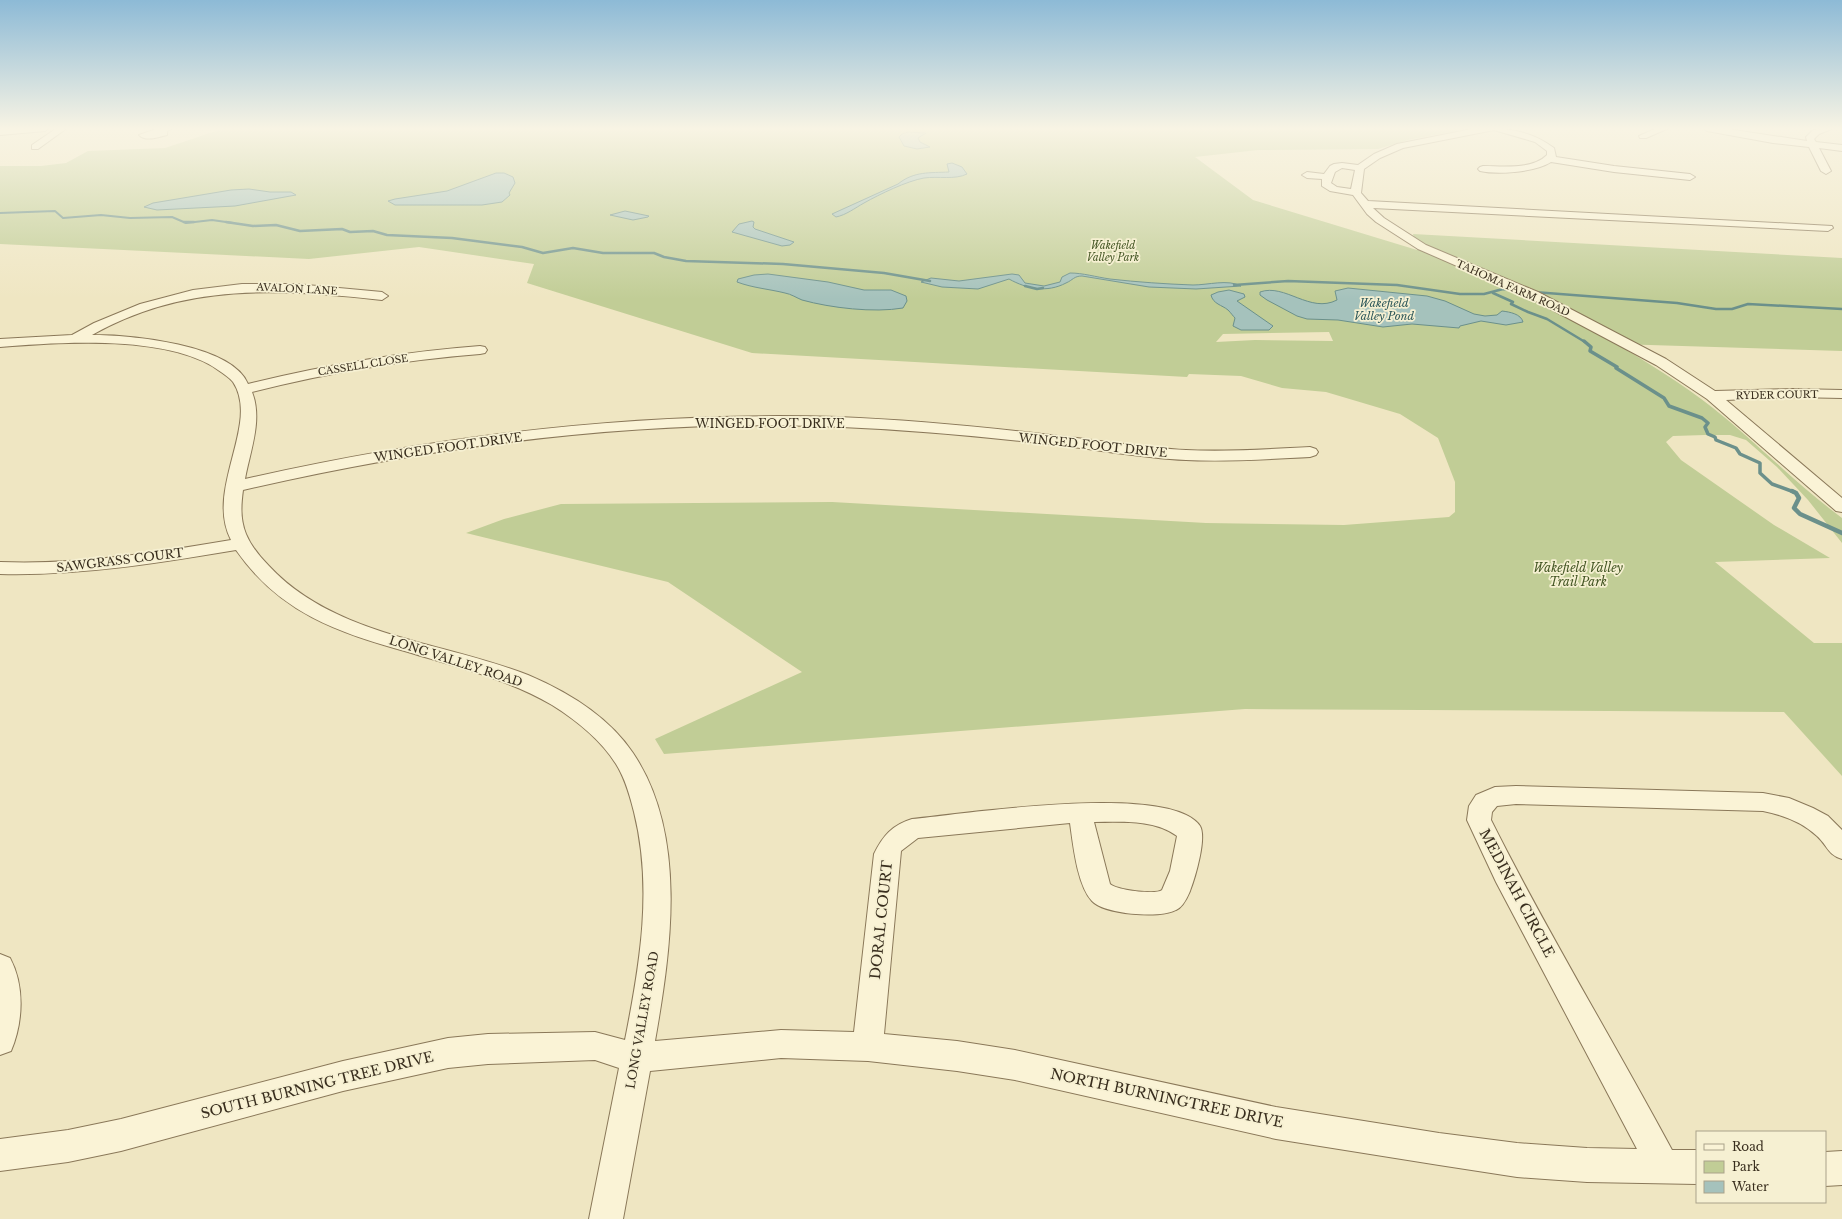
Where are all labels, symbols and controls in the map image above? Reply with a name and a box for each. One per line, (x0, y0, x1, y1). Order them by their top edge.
park label: Wakefield Valley Park (1087, 239, 1139, 264)
street label: TAHOMA FARM ROAD (1454, 257, 1572, 319)
street label: AVALON LANE (255, 280, 338, 298)
water label: Wakefield Valley Pond (1354, 296, 1414, 323)
street label: CASSELL CLOSE (317, 351, 409, 379)
street label: RYDER COURT (1735, 388, 1819, 402)
street label: WINGED FOOT DRIVE (694, 416, 845, 431)
street label: WINGED FOOT DRIVE (372, 429, 523, 465)
street label: WINGED FOOT DRIVE (1017, 430, 1168, 460)
street label: SAWGRASS COURT (56, 545, 185, 575)
park label: Wakefield Valley Trail Park (1533, 560, 1624, 589)
street label: LONG VALLEY ROAD (387, 632, 525, 690)
street label: MEDINAH CIRCLE (1475, 826, 1559, 960)
street label: DORAL COURT (866, 860, 896, 980)
street label: LONG VALLEY ROAD (623, 950, 661, 1090)
street label: SOUTH BURNING TREE DRIVE (199, 1047, 435, 1123)
street label: NORTH BURNINGTREE DRIVE (1049, 1064, 1285, 1132)
legend (1696, 1131, 1826, 1203)
text: Road (1732, 1139, 1764, 1154)
text: Park (1732, 1159, 1760, 1174)
text: Water (1731, 1179, 1769, 1194)

